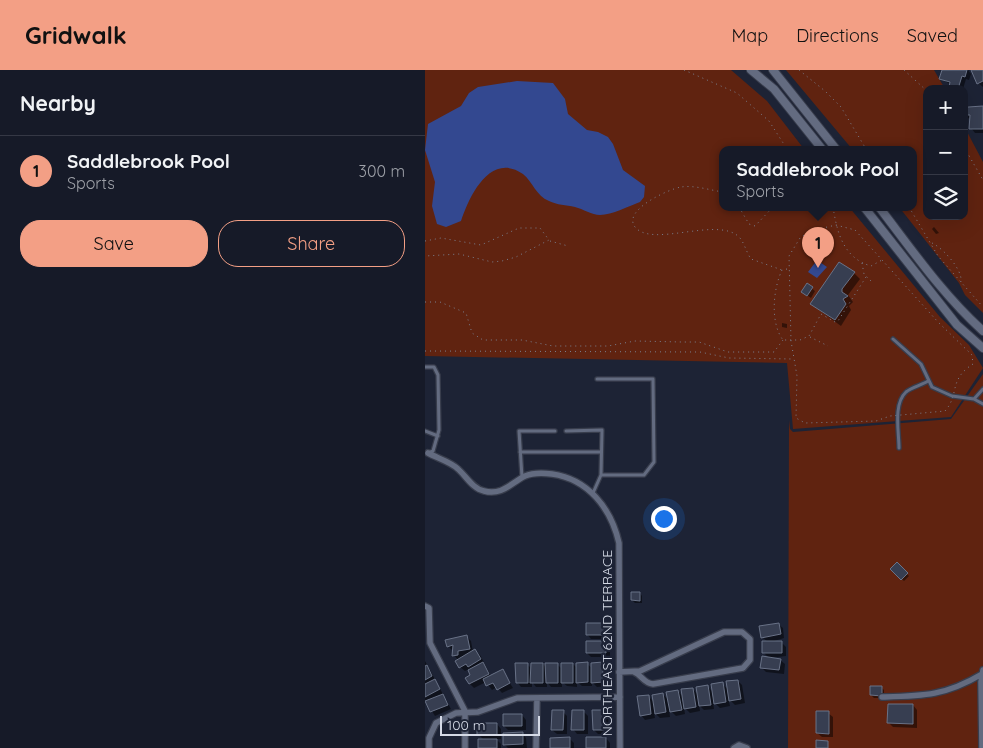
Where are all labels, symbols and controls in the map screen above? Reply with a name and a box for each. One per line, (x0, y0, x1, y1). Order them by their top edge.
text: Gridwalk (25, 20, 127, 50)
text: Map (731, 24, 768, 47)
text: Directions (796, 24, 879, 47)
text: Saved (907, 24, 958, 47)
map controls (923, 85, 968, 220)
button: + (923, 85, 968, 130)
text: Nearby (20, 90, 96, 116)
button: − (923, 130, 968, 175)
popup (719, 146, 917, 211)
text: Saddlebrook Pool (67, 149, 230, 173)
text: Saddlebrook Pool (736, 157, 900, 181)
text: 1 (33, 161, 39, 181)
text: 300 m (359, 161, 405, 181)
text: Sports (67, 173, 115, 193)
button: layers (923, 175, 968, 220)
text: Sports (736, 181, 784, 201)
button: Save (20, 220, 208, 267)
button: Share (218, 220, 405, 267)
pin: 1 (802, 227, 834, 268)
your location (651, 506, 677, 532)
street label: NORTHEAST 62ND TERRACE (598, 550, 616, 736)
scale bar (440, 713, 540, 736)
text: 100 m (447, 716, 485, 734)

